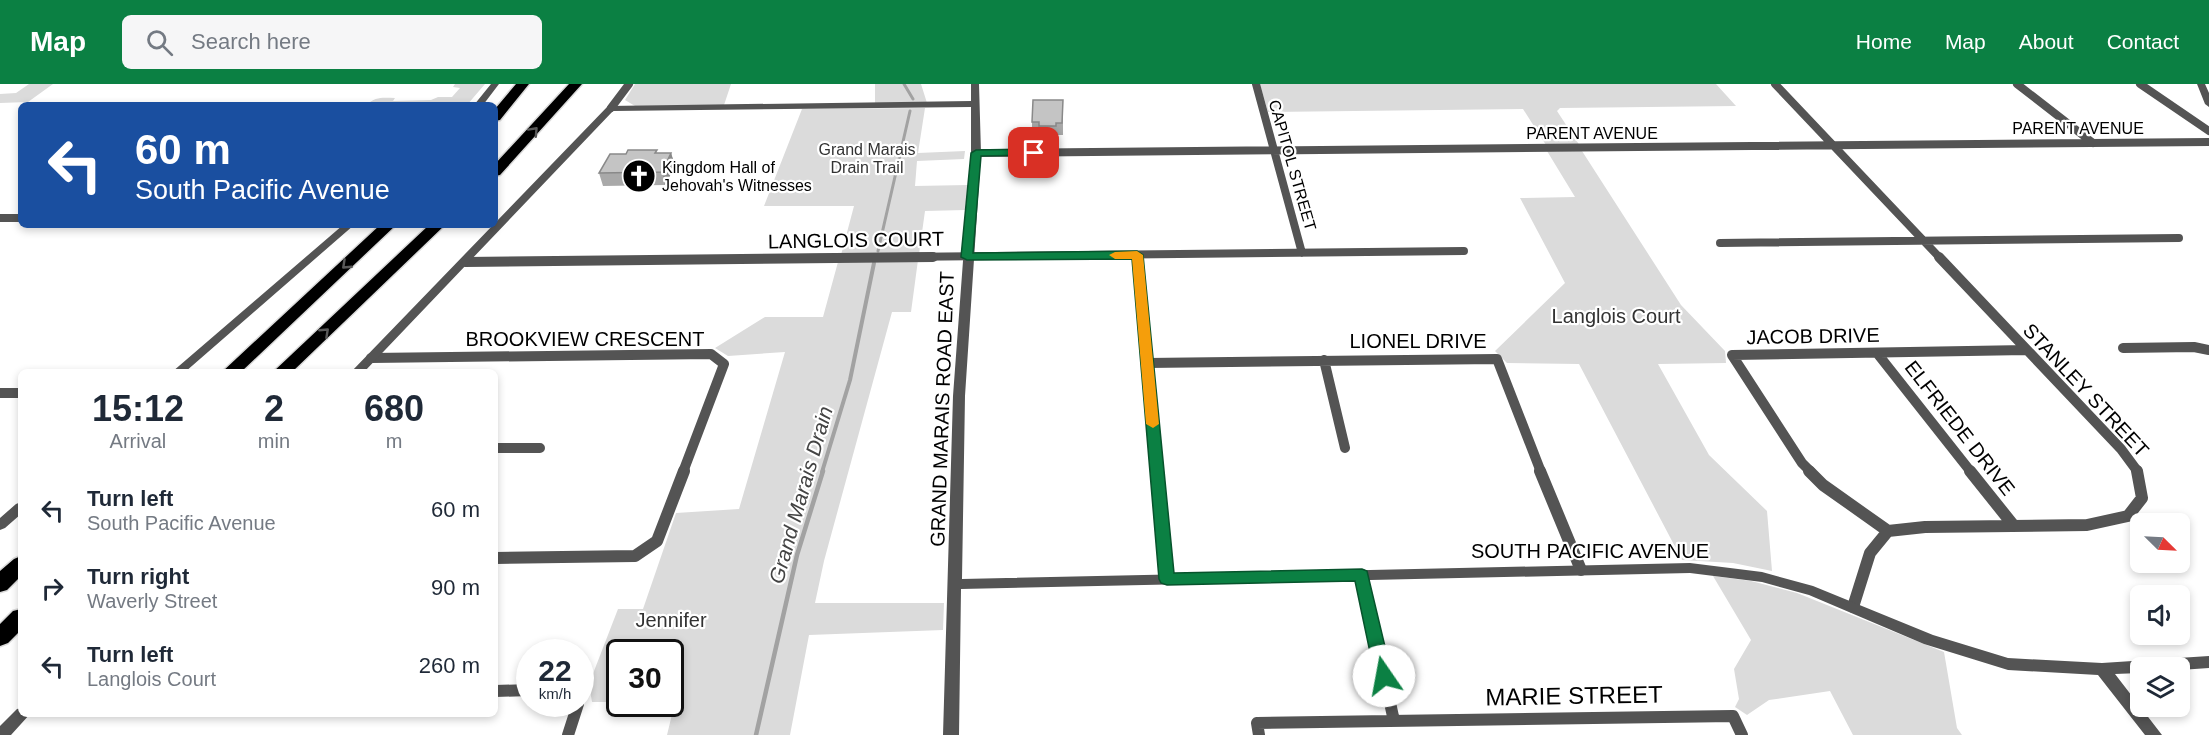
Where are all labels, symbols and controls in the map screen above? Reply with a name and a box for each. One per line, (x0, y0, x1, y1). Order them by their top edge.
search box (122, 15, 542, 69)
text: Map (30, 26, 86, 57)
icon: search (143, 26, 176, 59)
text: Search here (191, 29, 311, 54)
text: Home (1856, 30, 1912, 53)
text: Map (1945, 30, 1986, 53)
text: About (2019, 30, 2074, 53)
text: Contact (2107, 30, 2179, 53)
street label: CAPITOL STREET (1266, 98, 1319, 233)
street label: PARENT AVENUE (2012, 120, 2144, 137)
street label: PARENT AVENUE (1526, 125, 1658, 142)
icon: left (36, 126, 114, 204)
text: 60 m (135, 126, 231, 173)
one-way arrow (527, 127, 538, 138)
pin (1008, 127, 1059, 178)
icon: arrive (1017, 136, 1050, 169)
park label: Grand Marais Drain Trail (819, 141, 915, 176)
church icon: Kingdom Hall of Jehovah's Witnesses (621, 158, 657, 194)
place label: Kingdom Hall of Jehovah's Witnesses (662, 159, 812, 194)
text: South Pacific Avenue (135, 175, 390, 205)
street label: LANGLOIS COURT (768, 227, 944, 253)
one-way arrow (343, 258, 353, 269)
street label: GRAND MARAIS ROAD EAST (926, 271, 958, 547)
park label: Langlois Court (1552, 305, 1681, 327)
street label: STANLEY STREET (2019, 319, 2153, 461)
street label: JACOB DRIVE (1746, 324, 1880, 348)
one-way arrow (318, 328, 328, 339)
street label: BROOKVIEW CRESCENT (466, 328, 704, 350)
street label: LIONEL DRIVE (1349, 330, 1487, 352)
street label: ELFRIEDE DRIVE (1901, 356, 2019, 500)
text: 15:12 (92, 388, 184, 429)
text: 2 (264, 388, 284, 429)
text: 680 (364, 388, 424, 429)
water label: Grand Marais Drain (764, 404, 837, 586)
text: Arrival (110, 430, 166, 452)
text: min (258, 430, 290, 452)
text: m (386, 430, 402, 452)
text: Turn left (87, 486, 173, 511)
icon: left (36, 494, 69, 527)
text: 60 m (431, 497, 480, 522)
text: South Pacific Avenue (87, 512, 276, 534)
north arrow (2130, 513, 2190, 573)
map controls (2130, 513, 2190, 717)
street label: SOUTH PACIFIC AVENUE (1471, 540, 1709, 562)
text: Turn right (87, 564, 189, 589)
icon: right (36, 572, 69, 605)
text: 90 m (431, 575, 480, 600)
button: sound (2130, 585, 2190, 645)
text: Waverly Street (87, 590, 217, 612)
park label: Jennifer (635, 609, 707, 631)
speed limit sign: 30 (606, 639, 684, 717)
text: Turn left (87, 642, 173, 667)
position arrow (1352, 644, 1416, 708)
icon: left (36, 650, 69, 683)
text: 260 m (419, 653, 480, 678)
text: 22 (538, 654, 572, 687)
button: layers (2130, 657, 2190, 717)
text: Langlois Court (87, 668, 216, 690)
street label: MARIE STREET (1485, 680, 1663, 711)
text: km/h (539, 685, 571, 702)

